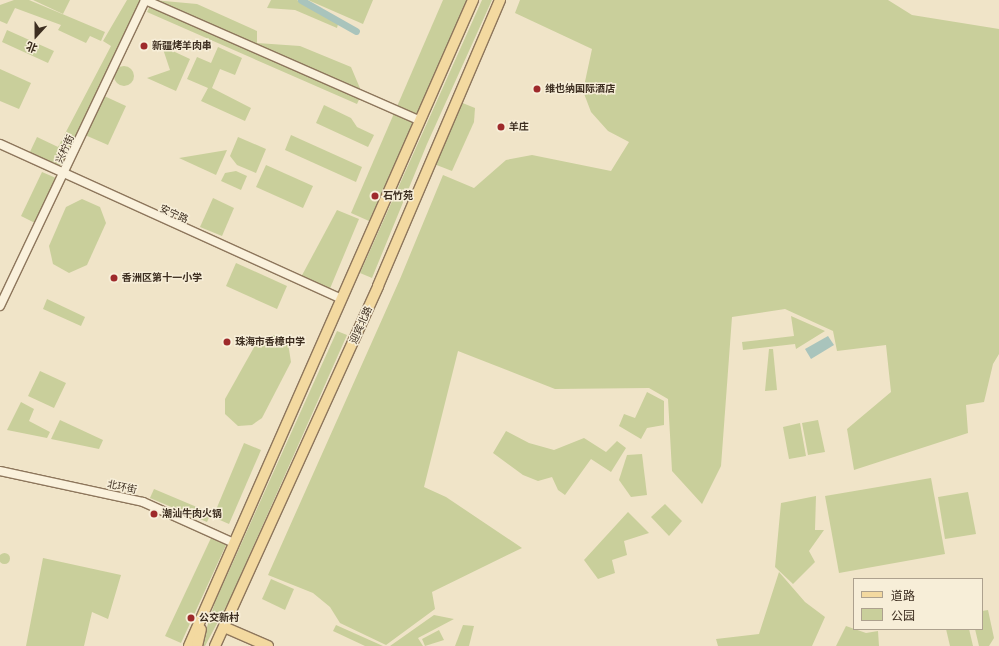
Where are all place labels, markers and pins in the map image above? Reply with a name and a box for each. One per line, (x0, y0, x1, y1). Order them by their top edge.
place label: 新疆烤羊肉串 (152, 40, 212, 52)
marker: 新疆烤羊肉串 (139, 41, 149, 51)
place label: 维也纳国际酒店 (545, 83, 615, 95)
marker: 维也纳国际酒店 (532, 84, 542, 94)
place label: 羊庄 (509, 121, 529, 133)
marker: 羊庄 (496, 122, 506, 132)
place label: 石竹苑 (383, 190, 413, 202)
marker: 石竹苑 (370, 191, 380, 201)
place label: 香洲区第十一小学 (122, 272, 202, 284)
marker: 香洲区第十一小学 (109, 273, 119, 283)
place label: 珠海市香樟中学 (235, 336, 305, 348)
marker: 珠海市香樟中学 (222, 337, 232, 347)
place label: 潮汕牛肉火锅 (162, 508, 222, 520)
marker: 潮汕牛肉火锅 (149, 509, 159, 519)
place label: 公交新村 (199, 612, 239, 624)
marker: 公交新村 (186, 613, 196, 623)

